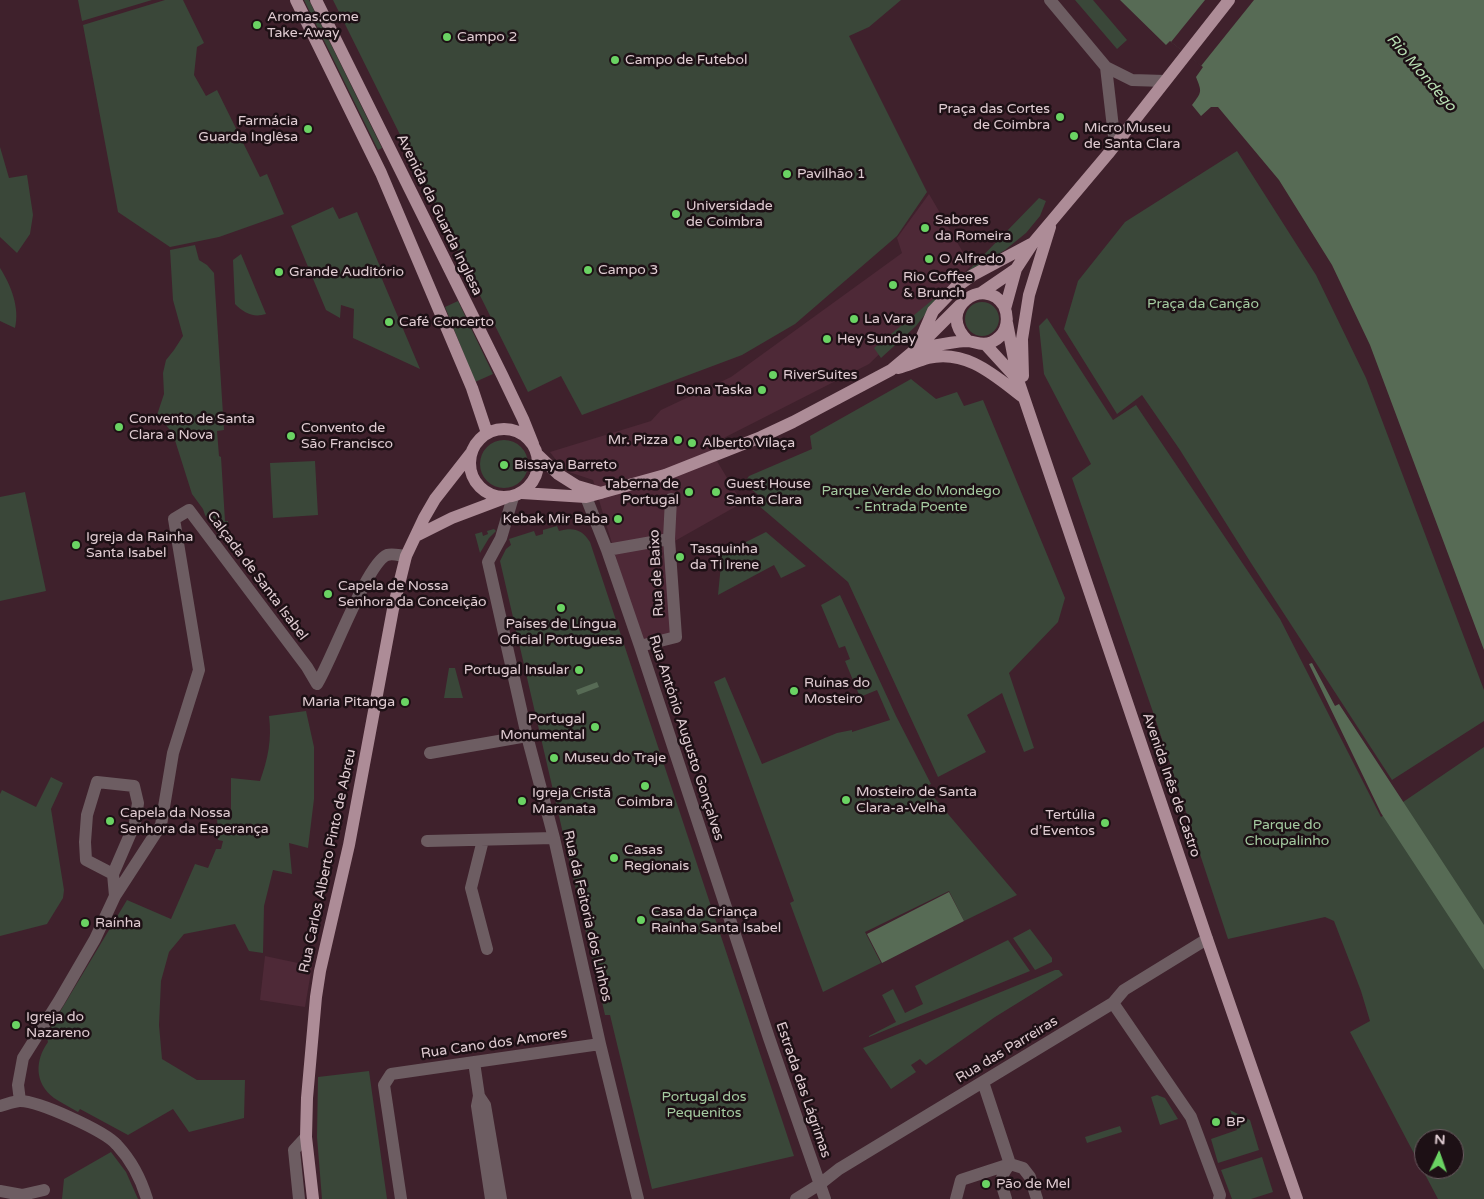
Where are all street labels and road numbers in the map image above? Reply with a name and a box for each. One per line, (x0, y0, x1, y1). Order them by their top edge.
street label: Avenida da Guarda Inglesa (393, 132, 485, 298)
street label: Calçada de Santa Isabel (203, 508, 311, 644)
street label: Rua de Baixo (646, 529, 668, 617)
street label: Rua António Augusto Gonçalves (645, 633, 727, 843)
street label: Avenida Inês de Castro (1138, 710, 1204, 860)
street label: Rua Carlos Alberto Pinto de Abreu (296, 748, 360, 974)
street label: Rua da Feitoria dos Linhos (559, 829, 615, 1003)
street label: Rua das Parreiras (953, 1013, 1061, 1087)
street label: Estrada das Lágrimas (772, 1020, 834, 1160)
street label: Rua Cano dos Amores (420, 1025, 568, 1063)

